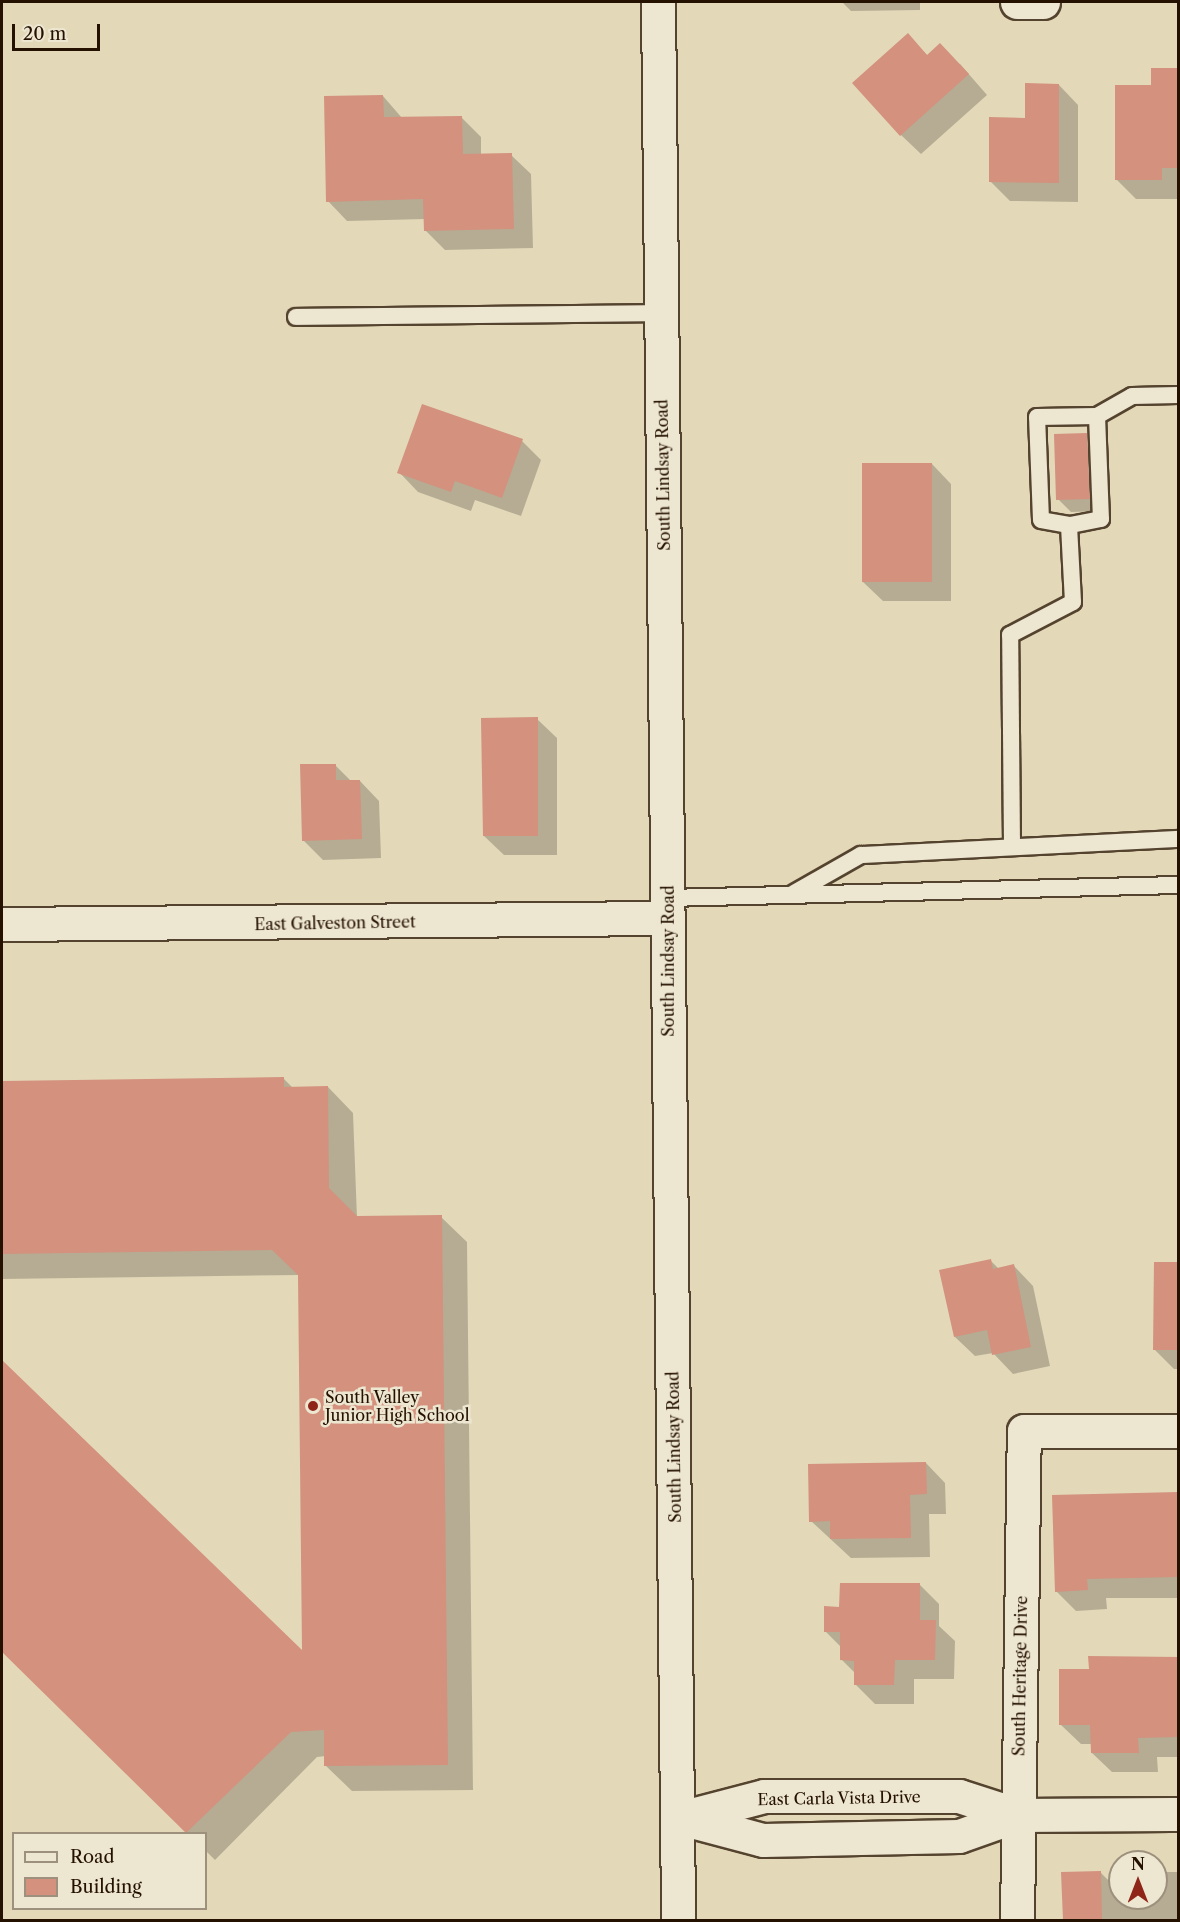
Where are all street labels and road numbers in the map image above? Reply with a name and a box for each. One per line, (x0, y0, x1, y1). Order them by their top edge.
street label: South Lindsay Road (652, 399, 674, 551)
street label: South Lindsay Road (658, 885, 678, 1037)
street label: East Galveston Street (254, 912, 416, 934)
street label: South Lindsay Road (663, 1371, 685, 1523)
street label: South Heritage Drive (1009, 1596, 1031, 1756)
street label: East Carla Vista Drive (757, 1787, 921, 1809)

